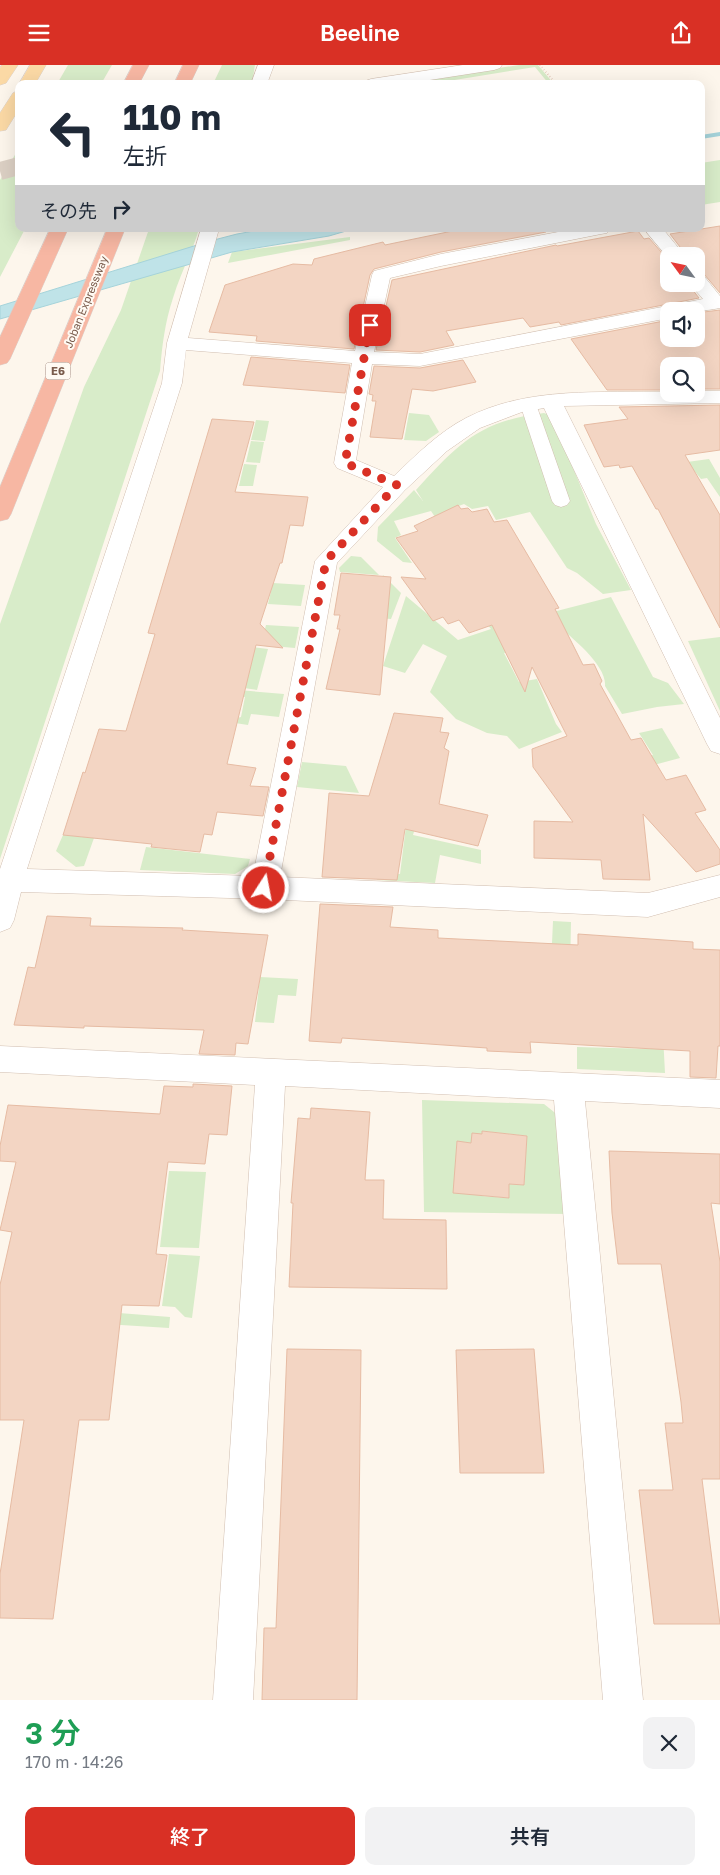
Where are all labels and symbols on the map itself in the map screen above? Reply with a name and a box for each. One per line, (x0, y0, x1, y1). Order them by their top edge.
north arrow (660, 247, 705, 293)
street label: Joban Expressway (61, 254, 110, 350)
pin (349, 304, 391, 346)
road number: E6 (46, 363, 70, 379)
position arrow (237, 861, 289, 913)

